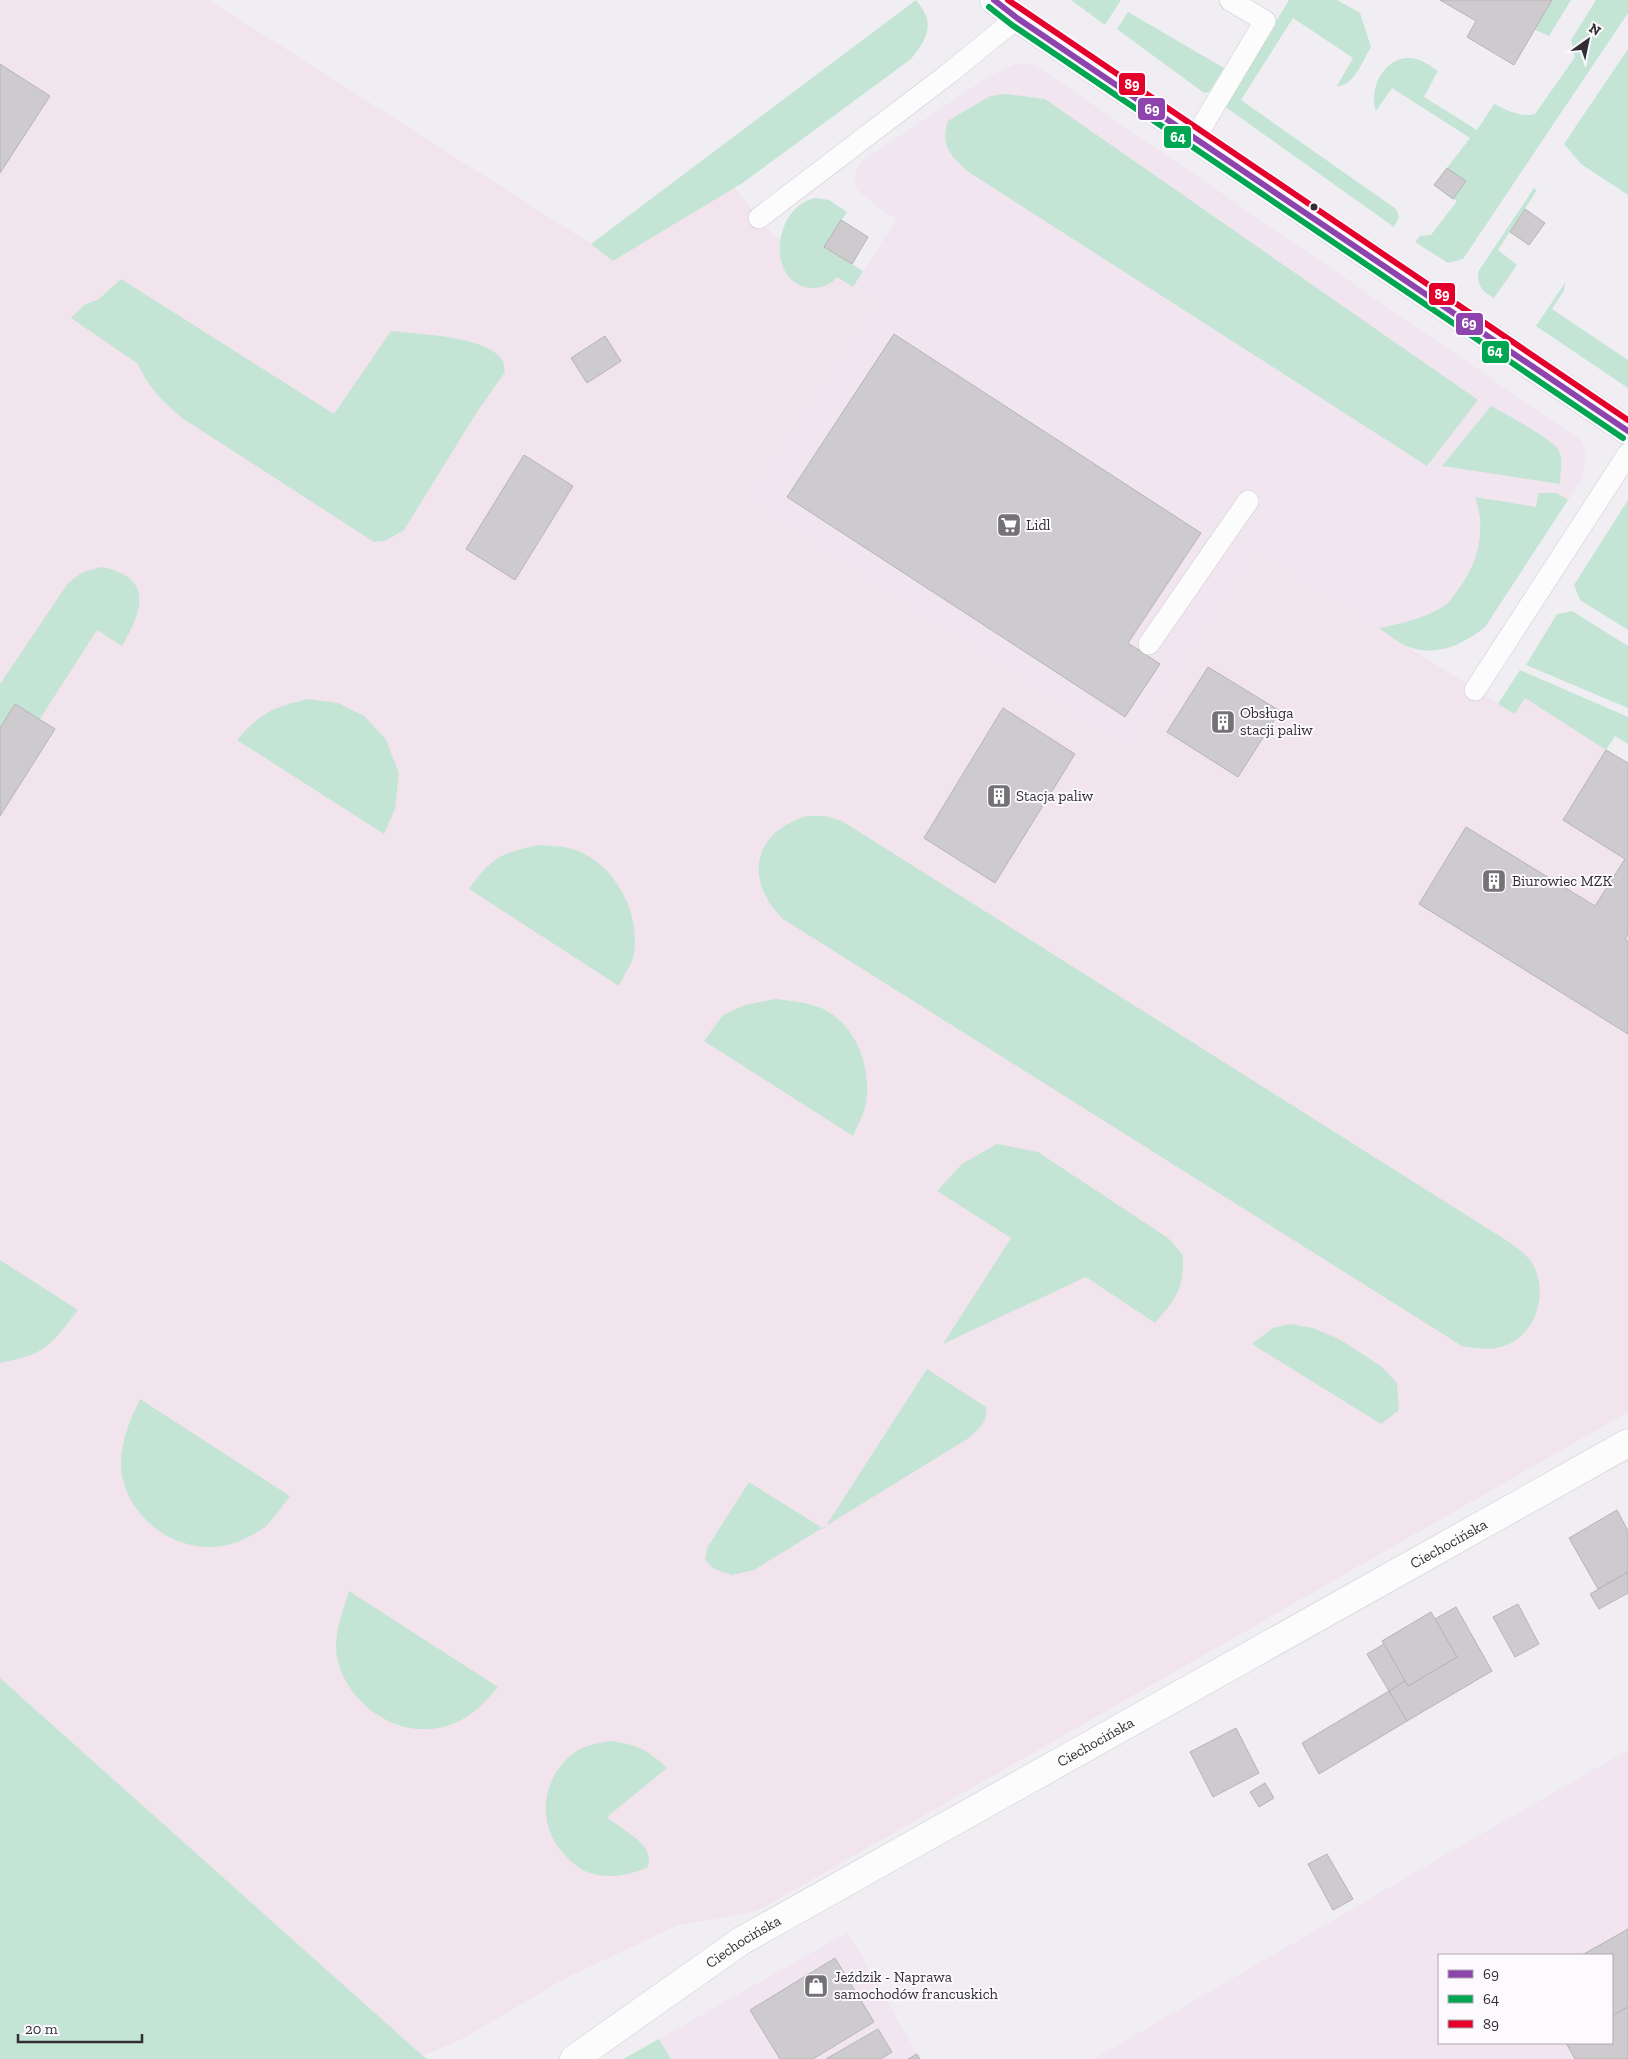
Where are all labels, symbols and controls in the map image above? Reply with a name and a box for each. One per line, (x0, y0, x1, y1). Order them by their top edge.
north arrow (1563, 15, 1613, 65)
text: N (1586, 19, 1604, 40)
line badge: 89 (1118, 72, 1146, 96)
text: 89 (1124, 76, 1140, 93)
line badge: 69 (1137, 97, 1166, 121)
text: 69 (1145, 101, 1160, 118)
line badge: 64 (1163, 125, 1192, 149)
text: 64 (1170, 129, 1186, 146)
unlabelled marker (1309, 202, 1319, 212)
line badge: 89 (1428, 282, 1456, 306)
text: 89 (1434, 286, 1450, 303)
line badge: 69 (1455, 312, 1484, 336)
text: 69 (1462, 315, 1477, 332)
line badge: 64 (1481, 340, 1510, 364)
text: 64 (1487, 343, 1503, 360)
supermarket icon: Lidl (996, 512, 1022, 538)
place label: Lidl (1026, 516, 1051, 534)
place label: Obsługa stacji paliw (1240, 704, 1313, 739)
building icon: Obsługa stacji paliw (1210, 709, 1236, 735)
building icon: Stacja paliw (986, 783, 1012, 809)
place label: Stacja paliw (1016, 787, 1094, 805)
building icon: Biurowiec MZK (1481, 868, 1507, 894)
place label: Biurowiec MZK (1512, 872, 1612, 890)
street label: Ciechocińska (1407, 1515, 1490, 1572)
street label: Ciechocińska (1054, 1713, 1137, 1771)
street label: Ciechocińska (702, 1912, 784, 1972)
legend (1438, 1954, 1613, 2044)
text: 69 (1483, 1965, 1499, 1983)
place label: Jeździk - Naprawa samochodów francuskich (834, 1968, 999, 2003)
shop icon: Jeździk - Naprawa samochodów francuskich (803, 1973, 829, 1999)
text: 64 (1483, 1990, 1499, 2008)
scale bar (18, 2012, 141, 2044)
text: 89 (1483, 2015, 1499, 2033)
text: 20 m (25, 2020, 58, 2038)

